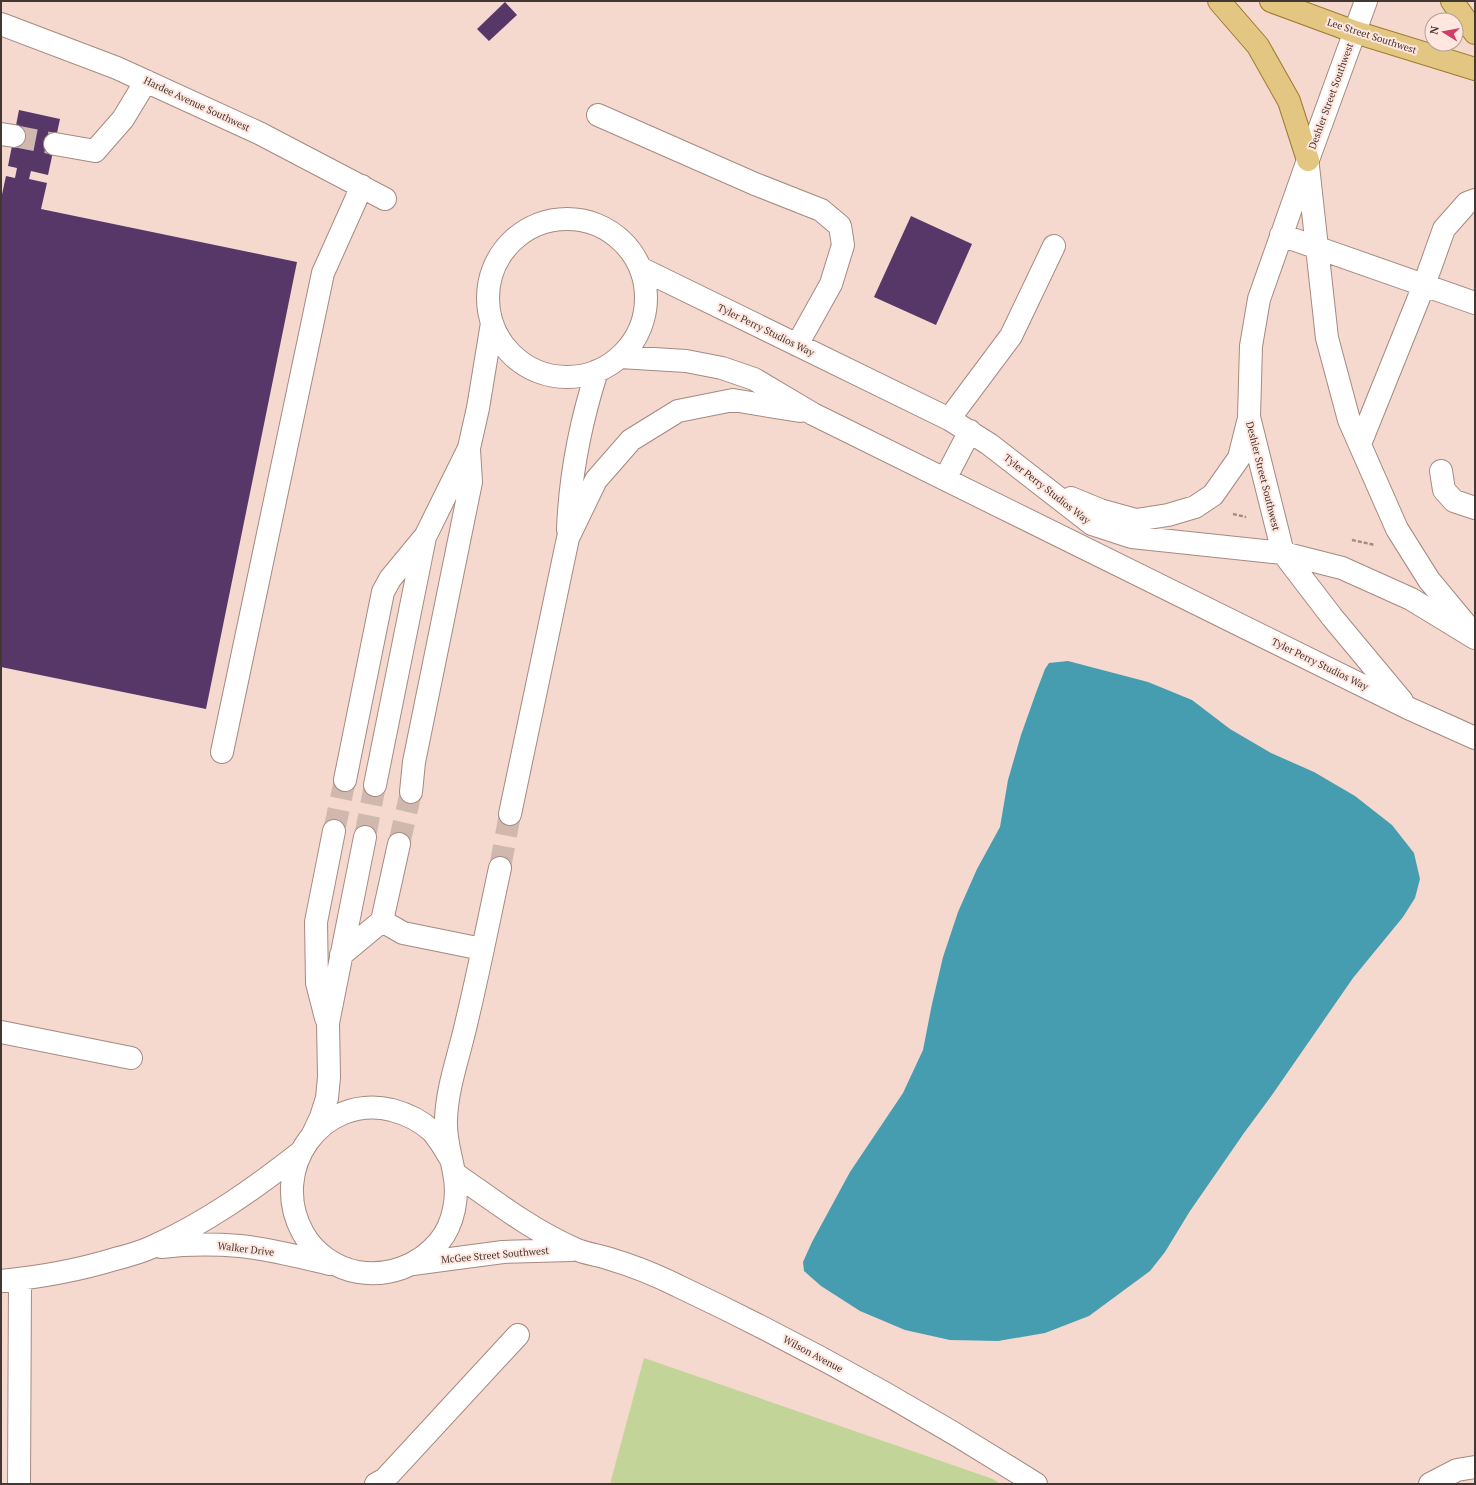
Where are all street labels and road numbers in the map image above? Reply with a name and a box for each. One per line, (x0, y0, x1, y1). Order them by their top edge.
street label: Lee Street Southwest (1326, 15, 1419, 57)
street label: Deshler Street Southwest (1306, 41, 1356, 151)
street label: Hardee Avenue Southwest (142, 74, 252, 134)
street label: Tyler Perry Studios Way (716, 301, 817, 359)
street label: Deshler Street Southwest (1243, 420, 1283, 532)
street label: Tyler Perry Studios Way (1001, 451, 1094, 527)
street label: Tyler Perry Studios Way (1270, 635, 1371, 693)
street label: Walker Drive (217, 1239, 275, 1259)
street label: McGee Street Southwest (441, 1244, 550, 1266)
street label: Wilson Avenue (781, 1333, 845, 1375)

